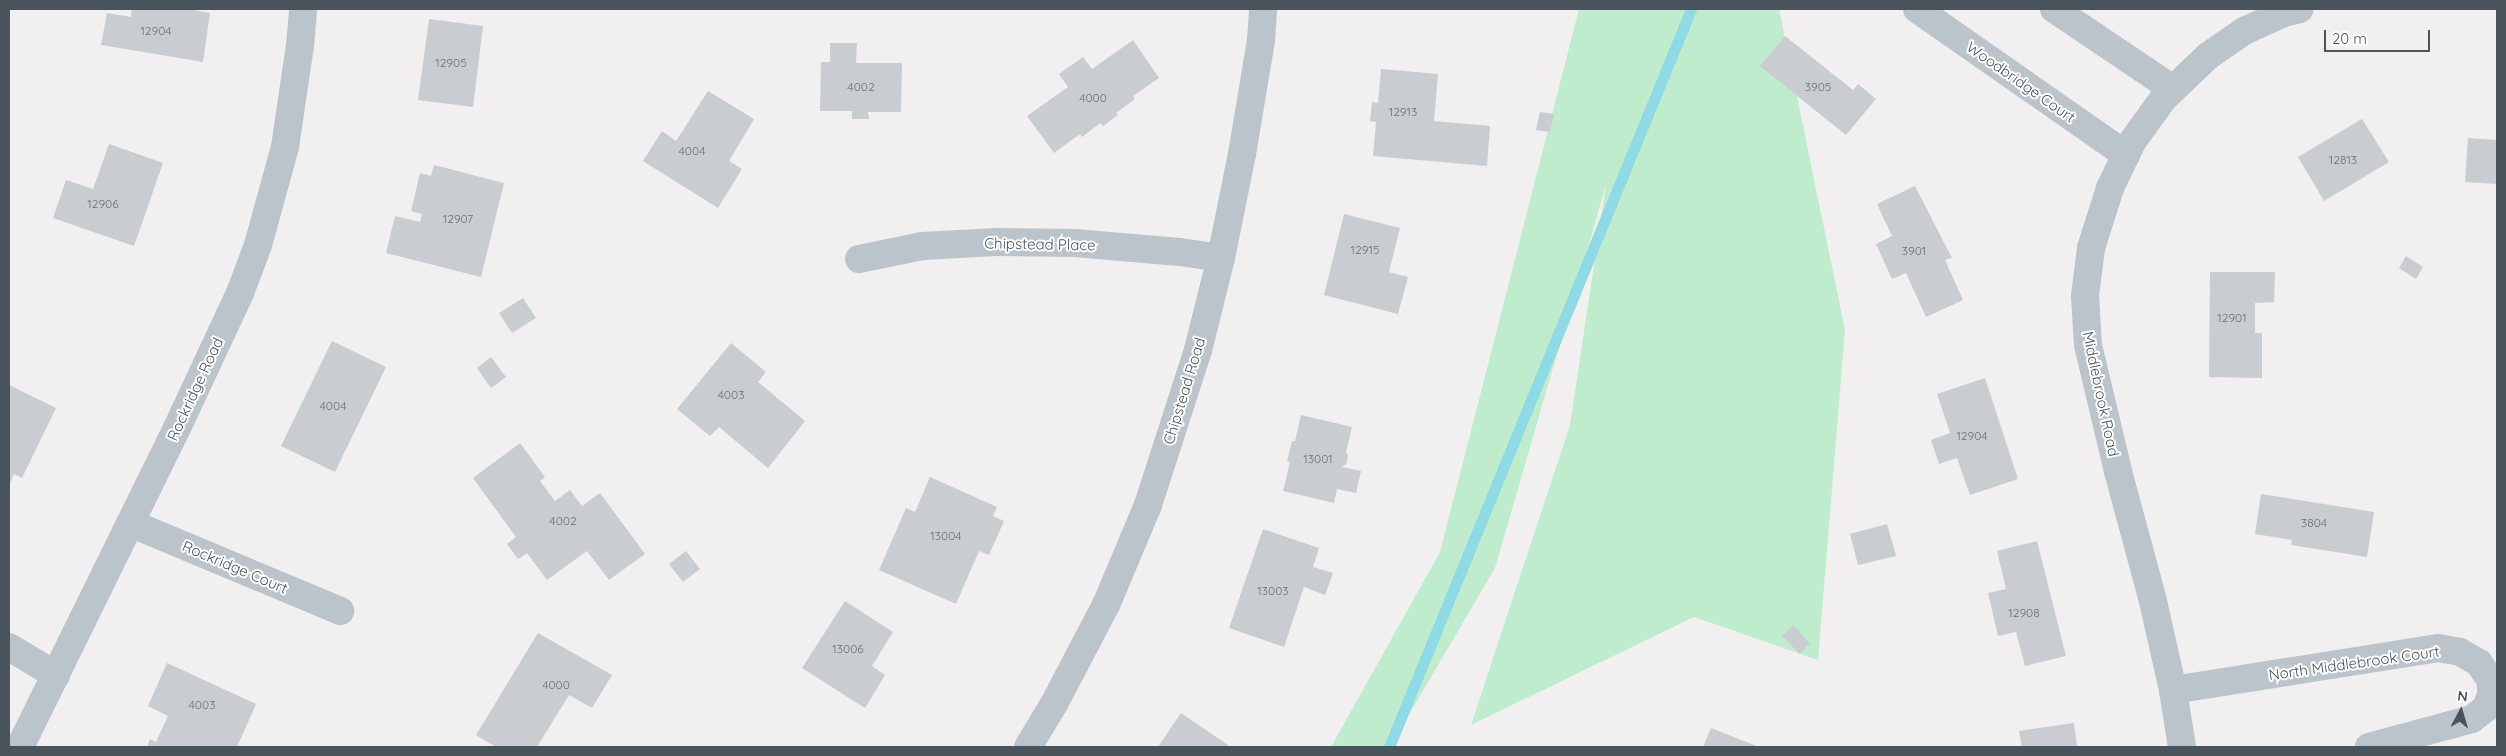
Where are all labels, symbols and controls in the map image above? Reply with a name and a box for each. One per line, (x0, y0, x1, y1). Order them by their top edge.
scale bar (2326, 20, 2432, 52)
house number: 12904 (140, 24, 172, 38)
text: 20 m (2332, 29, 2367, 48)
street label: Woodbridge Court (1963, 38, 2079, 126)
house number: 12905 (435, 56, 467, 70)
house number: 4002 (847, 80, 875, 94)
house number: 3905 (1805, 80, 1831, 94)
house number: 4000 (1079, 91, 1107, 105)
house number: 12913 (1389, 105, 1417, 119)
house number: 4004 (679, 144, 705, 158)
house number: 12813 (2329, 153, 2357, 167)
house number: 12906 (87, 197, 119, 211)
house number: 12907 (443, 212, 473, 226)
street label: Chipstead Place (984, 234, 1096, 254)
house number: 12915 (1351, 243, 1379, 257)
house number: 3901 (1902, 244, 1926, 258)
house number: 12901 (2217, 311, 2247, 325)
street label: Middlebrook Road (2079, 330, 2123, 458)
street label: Rockridge Road (163, 335, 227, 443)
street label: Chipstead Road (1159, 335, 1209, 447)
house number: 4003 (718, 388, 744, 402)
house number: 4004 (320, 399, 346, 413)
house number: 12904 (1956, 429, 1988, 443)
house number: 13001 (1303, 452, 1333, 466)
house number: 4002 (549, 514, 577, 528)
house number: 3804 (2301, 516, 2327, 530)
house number: 13004 (930, 529, 962, 543)
street label: Rockridge Court (180, 537, 290, 597)
house number: 13003 (1257, 584, 1289, 598)
house number: 12908 (2008, 606, 2040, 620)
house number: 13006 (832, 642, 864, 656)
street label: North Middlebrook Court (2268, 642, 2440, 684)
house number: 4000 (542, 678, 570, 692)
north arrow (2436, 686, 2486, 736)
text: N (2456, 687, 2469, 706)
house number: 4003 (189, 698, 215, 712)

